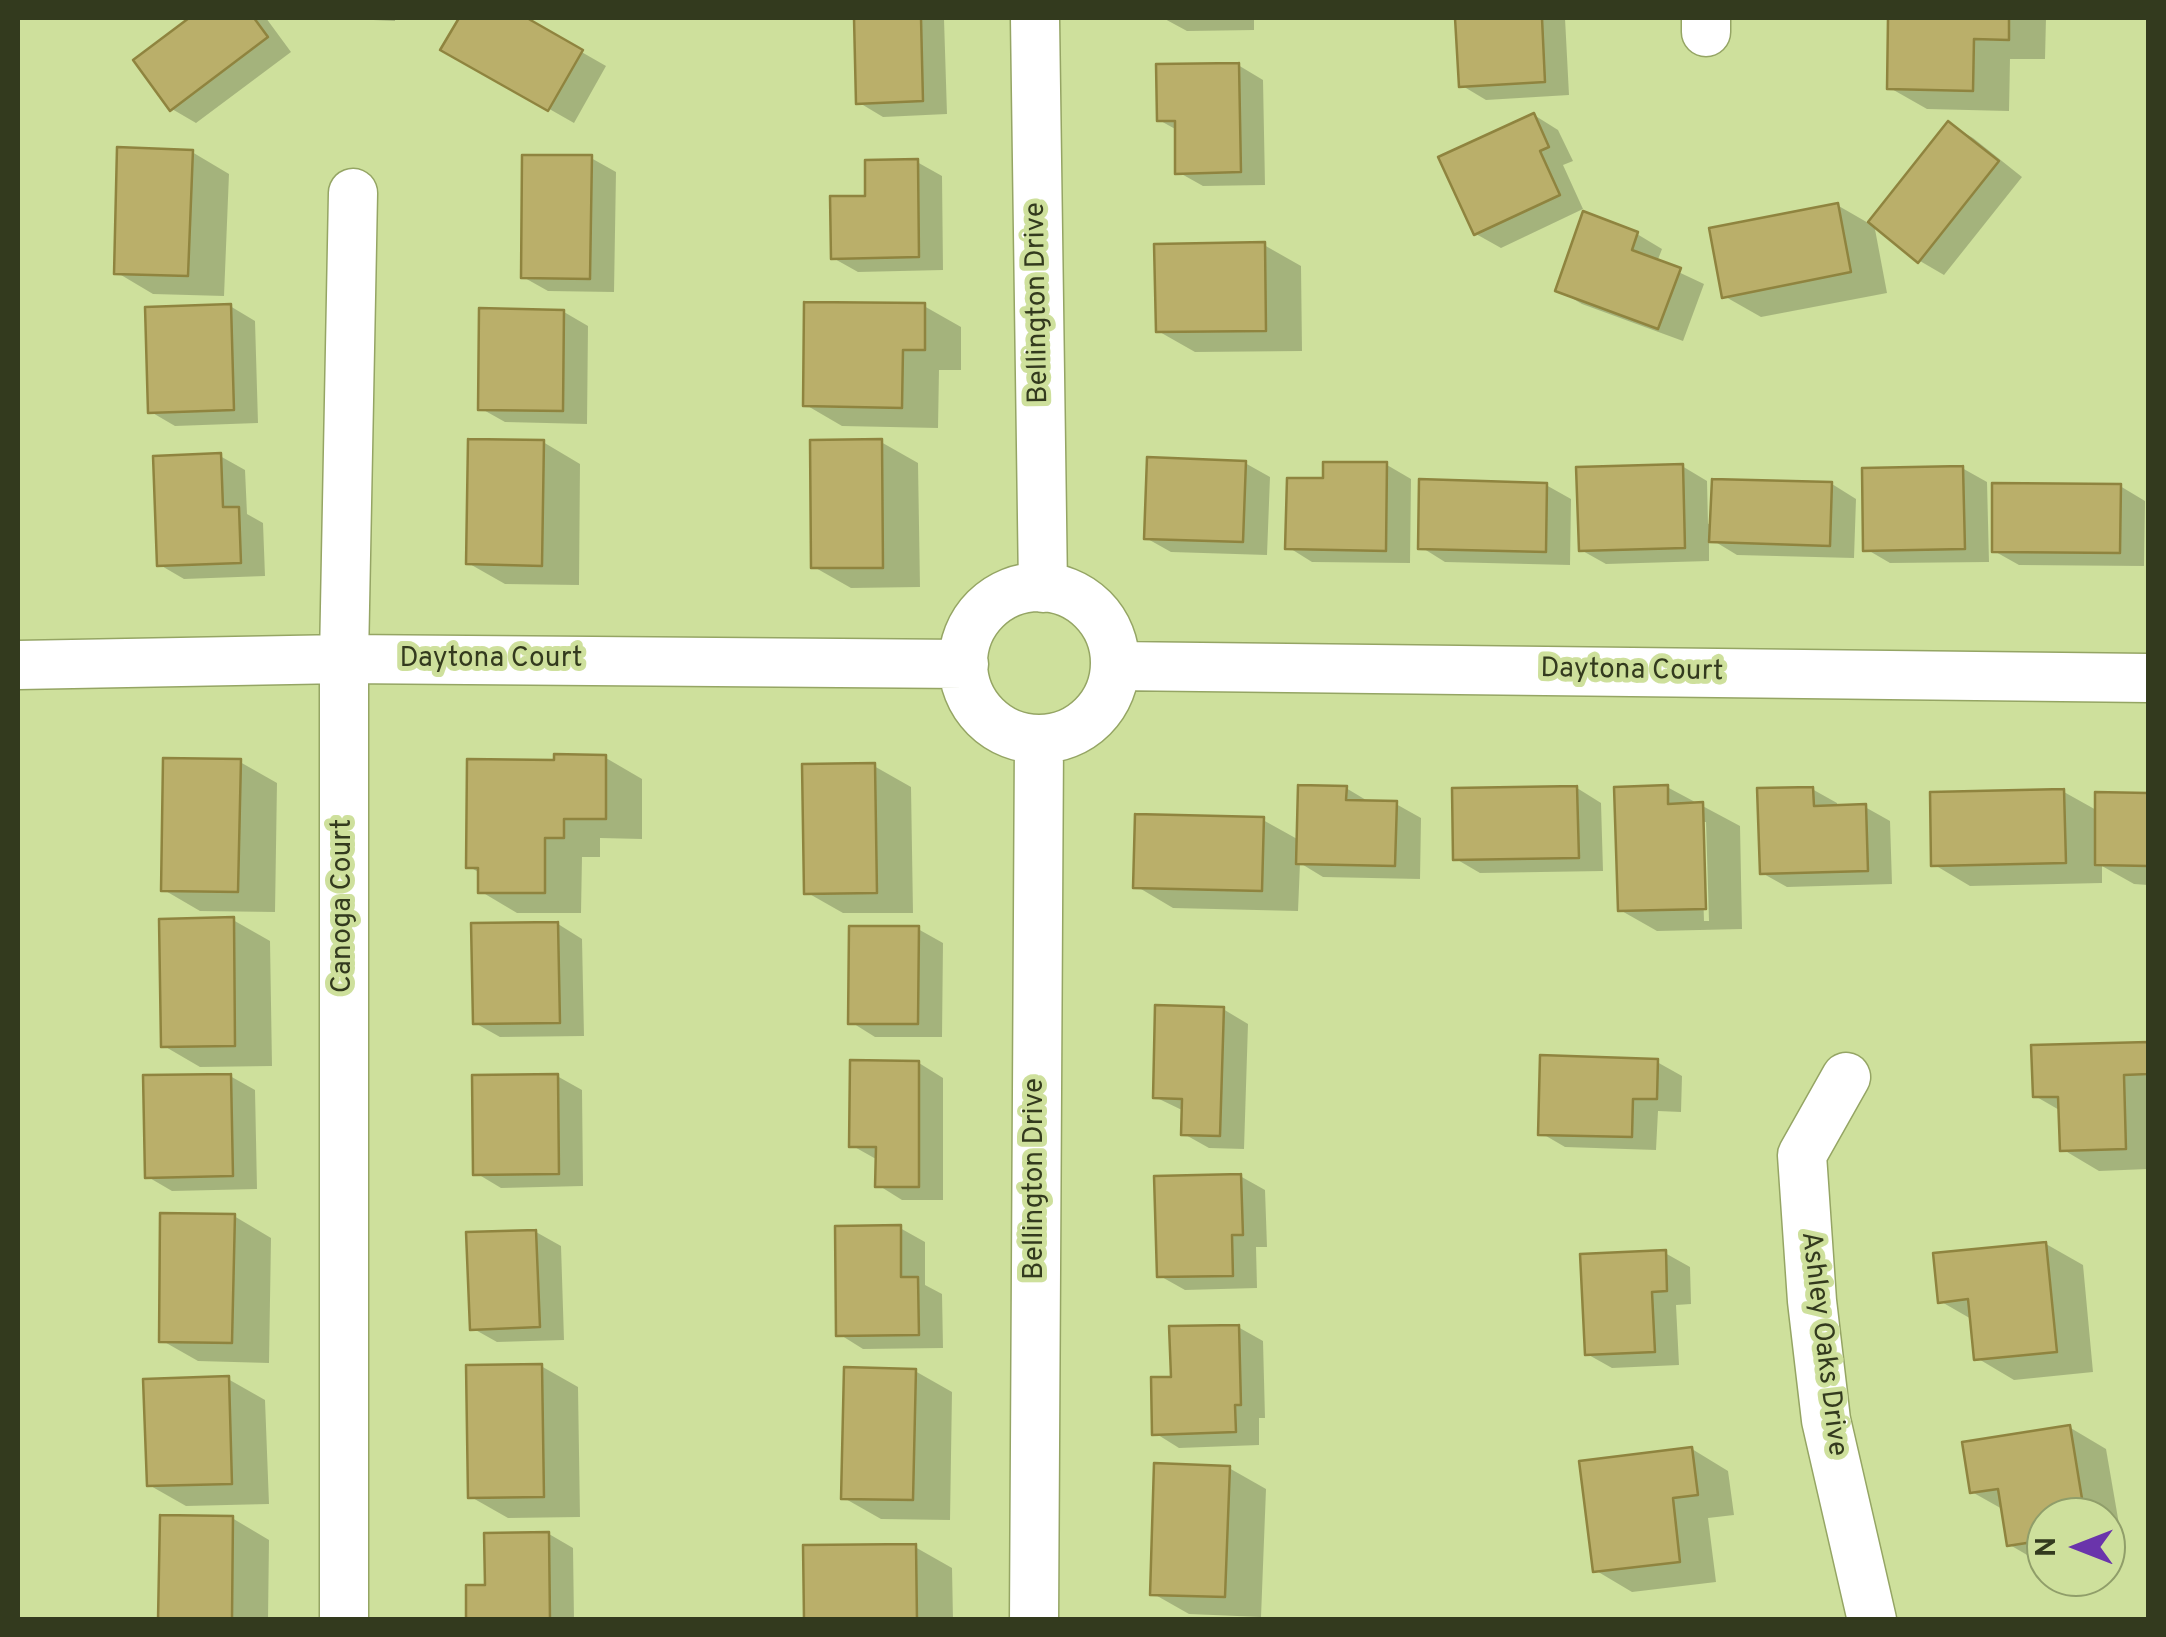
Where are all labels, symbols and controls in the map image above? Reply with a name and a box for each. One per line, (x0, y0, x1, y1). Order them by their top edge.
street label: Bellington Drive (1020, 202, 1058, 404)
street label: Daytona Court (399, 643, 583, 677)
street label: Daytona Court (1540, 654, 1724, 690)
street label: Canoga Court (327, 819, 361, 993)
street label: Bellington Drive (1019, 1078, 1053, 1280)
street label: Ashley Oaks Drive (1792, 1230, 1852, 1458)
north arrow (2026, 1497, 2126, 1597)
text: N (2030, 1537, 2066, 1557)

